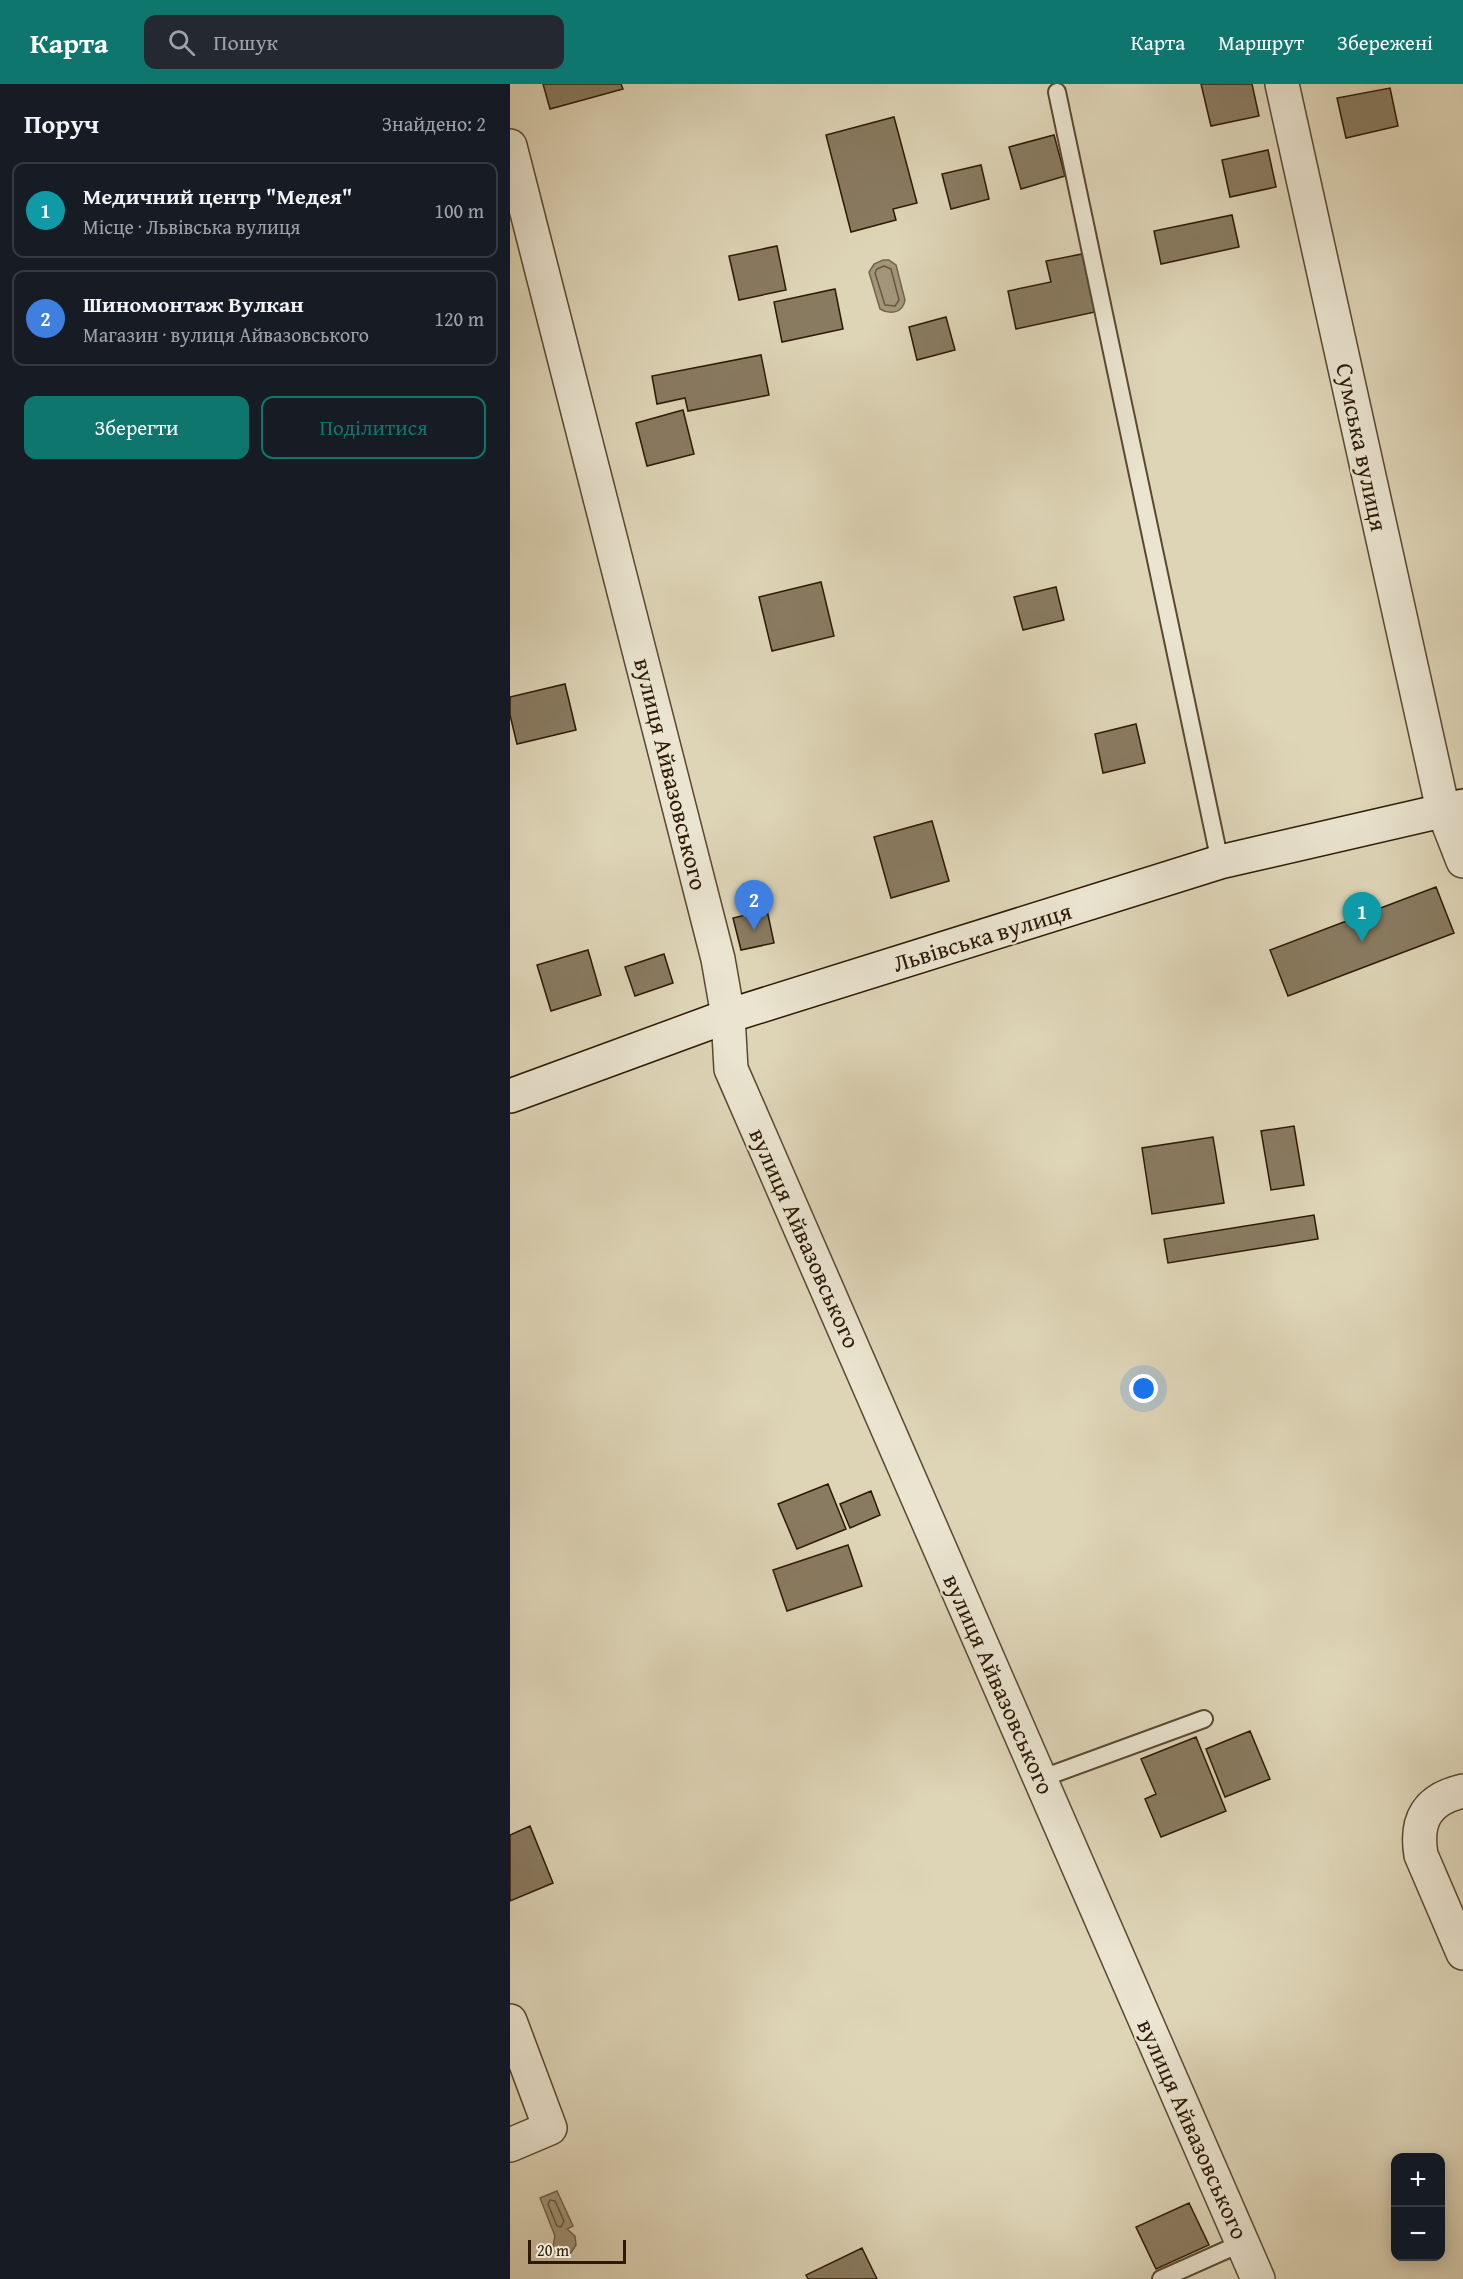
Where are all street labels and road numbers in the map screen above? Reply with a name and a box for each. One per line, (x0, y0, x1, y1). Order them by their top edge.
street label: Сумська вулиця (1327, 360, 1397, 534)
street label: вулиця Айвазовського (625, 654, 717, 894)
street label: Львівська вулиця (888, 893, 1076, 981)
street label: вулиця Айвазовського (741, 1122, 869, 1354)
street label: вулиця Айвазовського (935, 1568, 1063, 1800)
street label: вулиця Айвазовського (1129, 2013, 1257, 2245)

